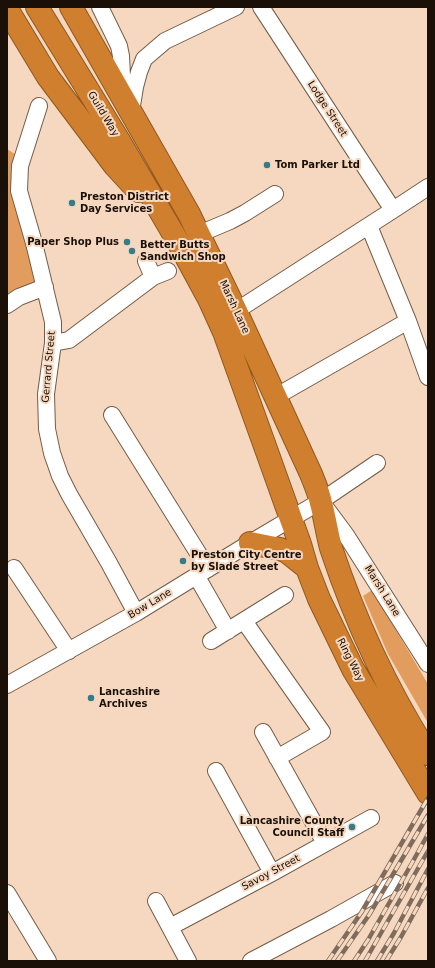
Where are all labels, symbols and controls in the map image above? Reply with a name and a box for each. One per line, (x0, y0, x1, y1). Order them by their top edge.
street label: Lodge Street (305, 79, 349, 139)
street label: Guild Way (85, 89, 121, 139)
place label: Tom Parker Ltd (275, 159, 360, 171)
marker: Tom Parker Ltd (262, 160, 272, 170)
place label: Preston District Day Services (80, 191, 169, 214)
marker: Preston District Day Services (67, 198, 77, 208)
place label: Paper Shop Plus (27, 236, 119, 248)
marker: Paper Shop Plus (122, 237, 132, 247)
place label: Better Butts Sandwich Shop (140, 239, 226, 262)
marker: Better Butts Sandwich Shop (127, 246, 137, 256)
street label: Marsh Lane (216, 278, 252, 336)
street label: Gerrard Street (40, 331, 58, 403)
place label: Preston City Centre by Slade Street (191, 549, 302, 572)
marker: Preston City Centre by Slade Street (178, 556, 188, 566)
street label: Marsh Lane (362, 563, 402, 619)
street label: Bow Lane (126, 586, 174, 622)
street label: Ring Way (334, 636, 366, 684)
place label: Lancashire Archives (99, 686, 160, 710)
marker: Lancashire Archives (86, 693, 96, 703)
place label: Lancashire County Council Staff (240, 815, 344, 838)
marker: Lancashire County Council Staff (347, 822, 357, 832)
street label: Savoy Street (240, 853, 302, 893)

